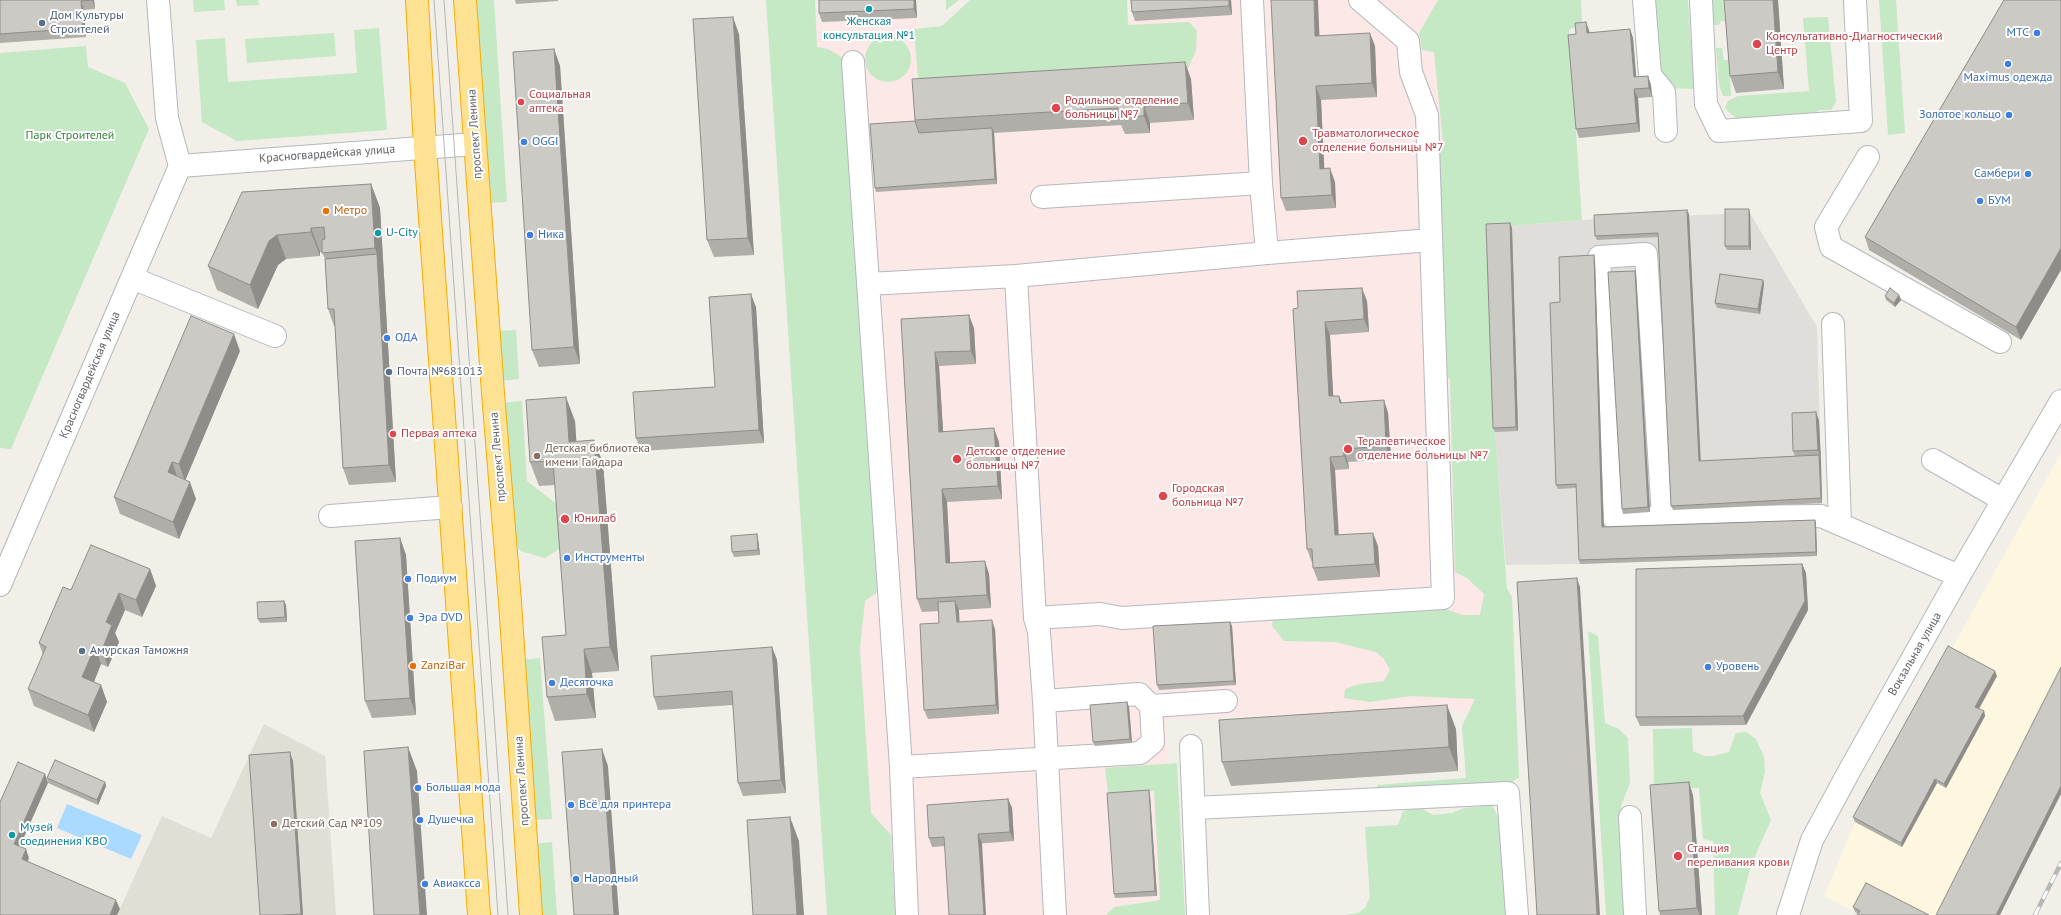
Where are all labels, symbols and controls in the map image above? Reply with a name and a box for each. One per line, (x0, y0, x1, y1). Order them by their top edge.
marker: Женская консультация №1 (864, 4, 874, 14)
place label: Дом Культуры Строителей (50, 9, 124, 37)
place label: Женская консультация №1 (823, 15, 915, 43)
marker: Дом Культуры Строителей (37, 18, 47, 28)
place label: МТС (2007, 26, 2029, 40)
marker: МТС (2032, 28, 2042, 38)
place label: Консультативно-Диагностический Центр (1766, 30, 1942, 58)
marker: Консультативно-Диагностический Центр (1751, 38, 1763, 50)
marker: Maximus одежда (2003, 59, 2013, 69)
place label: Maximus одежда (1964, 71, 2052, 85)
place label: Социальная аптека (529, 88, 591, 116)
street label: проспект Ленина (465, 89, 485, 179)
place label: Родильное отделение больницы №7 (1065, 94, 1179, 122)
marker: Социальная аптека (516, 97, 526, 107)
marker: Родильное отделение больницы №7 (1050, 102, 1062, 114)
place label: Золотое кольцо (1919, 108, 2001, 122)
marker: Золотое кольцо (2004, 110, 2014, 120)
place label: Травматологическое отделение больницы №7 (1312, 127, 1443, 155)
park label: Парк Строителей (26, 129, 114, 143)
place label: OGGI (532, 135, 558, 149)
marker: Травматологическое отделение больницы №7 (1297, 135, 1309, 147)
marker: OGGI (519, 137, 529, 147)
street label: Красногвардейская улица (258, 142, 396, 166)
place label: Самбери (1974, 167, 2020, 181)
marker: Самбери (2023, 169, 2033, 179)
place label: БУМ (1988, 194, 2011, 208)
marker: БУМ (1975, 196, 1985, 206)
place label: Метро (334, 204, 367, 218)
marker: Метро (321, 206, 331, 216)
place label: U-City (386, 226, 418, 240)
marker: U-City (373, 228, 383, 238)
place label: Ника (538, 228, 564, 242)
marker: Ника (525, 230, 535, 240)
street label: Красногвардейская улица (57, 309, 123, 441)
place label: ОДА (395, 331, 418, 345)
marker: ОДА (382, 333, 392, 343)
place label: Почта №681013 (397, 365, 483, 379)
marker: Почта №681013 (384, 367, 394, 377)
street label: проспект Ленина (487, 412, 509, 502)
place label: Первая аптека (401, 427, 477, 441)
marker: Первая аптека (388, 429, 398, 439)
place label: Терапевтическое отделение больницы №7 (1357, 435, 1488, 463)
place label: Детская библиотека имени Гайдара (545, 442, 650, 470)
marker: Терапевтическое отделение больницы №7 (1342, 443, 1354, 455)
place label: Детское отделение больницы №7 (966, 445, 1066, 473)
marker: Детская библиотека имени Гайдара (532, 451, 542, 461)
marker: Детское отделение больницы №7 (951, 453, 963, 465)
place label: Городская больница №7 (1172, 482, 1244, 510)
marker: Городская больница №7 (1157, 490, 1169, 502)
place label: Юнилаб (574, 512, 616, 526)
marker: Юнилаб (559, 513, 571, 525)
place label: Инструменты (575, 551, 645, 565)
marker: Инструменты (562, 553, 572, 563)
place label: Подиум (416, 572, 457, 586)
marker: Подиум (403, 574, 413, 584)
street label: Вокзальная улица (1885, 610, 1945, 698)
place label: Эра DVD (418, 611, 463, 625)
marker: Эра DVD (405, 613, 415, 623)
place label: Амурская Таможня (90, 644, 188, 658)
marker: Амурская Таможня (77, 646, 87, 656)
place label: ZanziBar (421, 659, 465, 673)
place label: Уровень (1716, 660, 1759, 674)
marker: ZanziBar (408, 661, 418, 671)
marker: Уровень (1703, 662, 1713, 672)
place label: Десяточка (560, 676, 613, 690)
marker: Десяточка (547, 678, 557, 688)
street label: проспект Ленина (512, 736, 532, 826)
place label: Большая мода (426, 781, 501, 795)
marker: Большая мода (413, 783, 423, 793)
place label: Всё для принтера (579, 798, 671, 812)
marker: Всё для принтера (566, 800, 576, 810)
place label: Душечка (428, 813, 474, 827)
marker: Душечка (415, 815, 425, 825)
place label: Детский Сад №109 (282, 817, 382, 831)
marker: Детский Сад №109 (269, 819, 279, 829)
place label: Музей соединения КВО (20, 821, 107, 849)
marker: Музей соединения КВО (7, 830, 17, 840)
place label: Станция переливания крови (1687, 842, 1790, 870)
marker: Станция переливания крови (1672, 850, 1684, 862)
place label: Народный (584, 872, 638, 886)
marker: Народный (571, 874, 581, 884)
place label: Авиаксса (433, 877, 481, 891)
marker: Авиаксса (420, 879, 430, 889)

